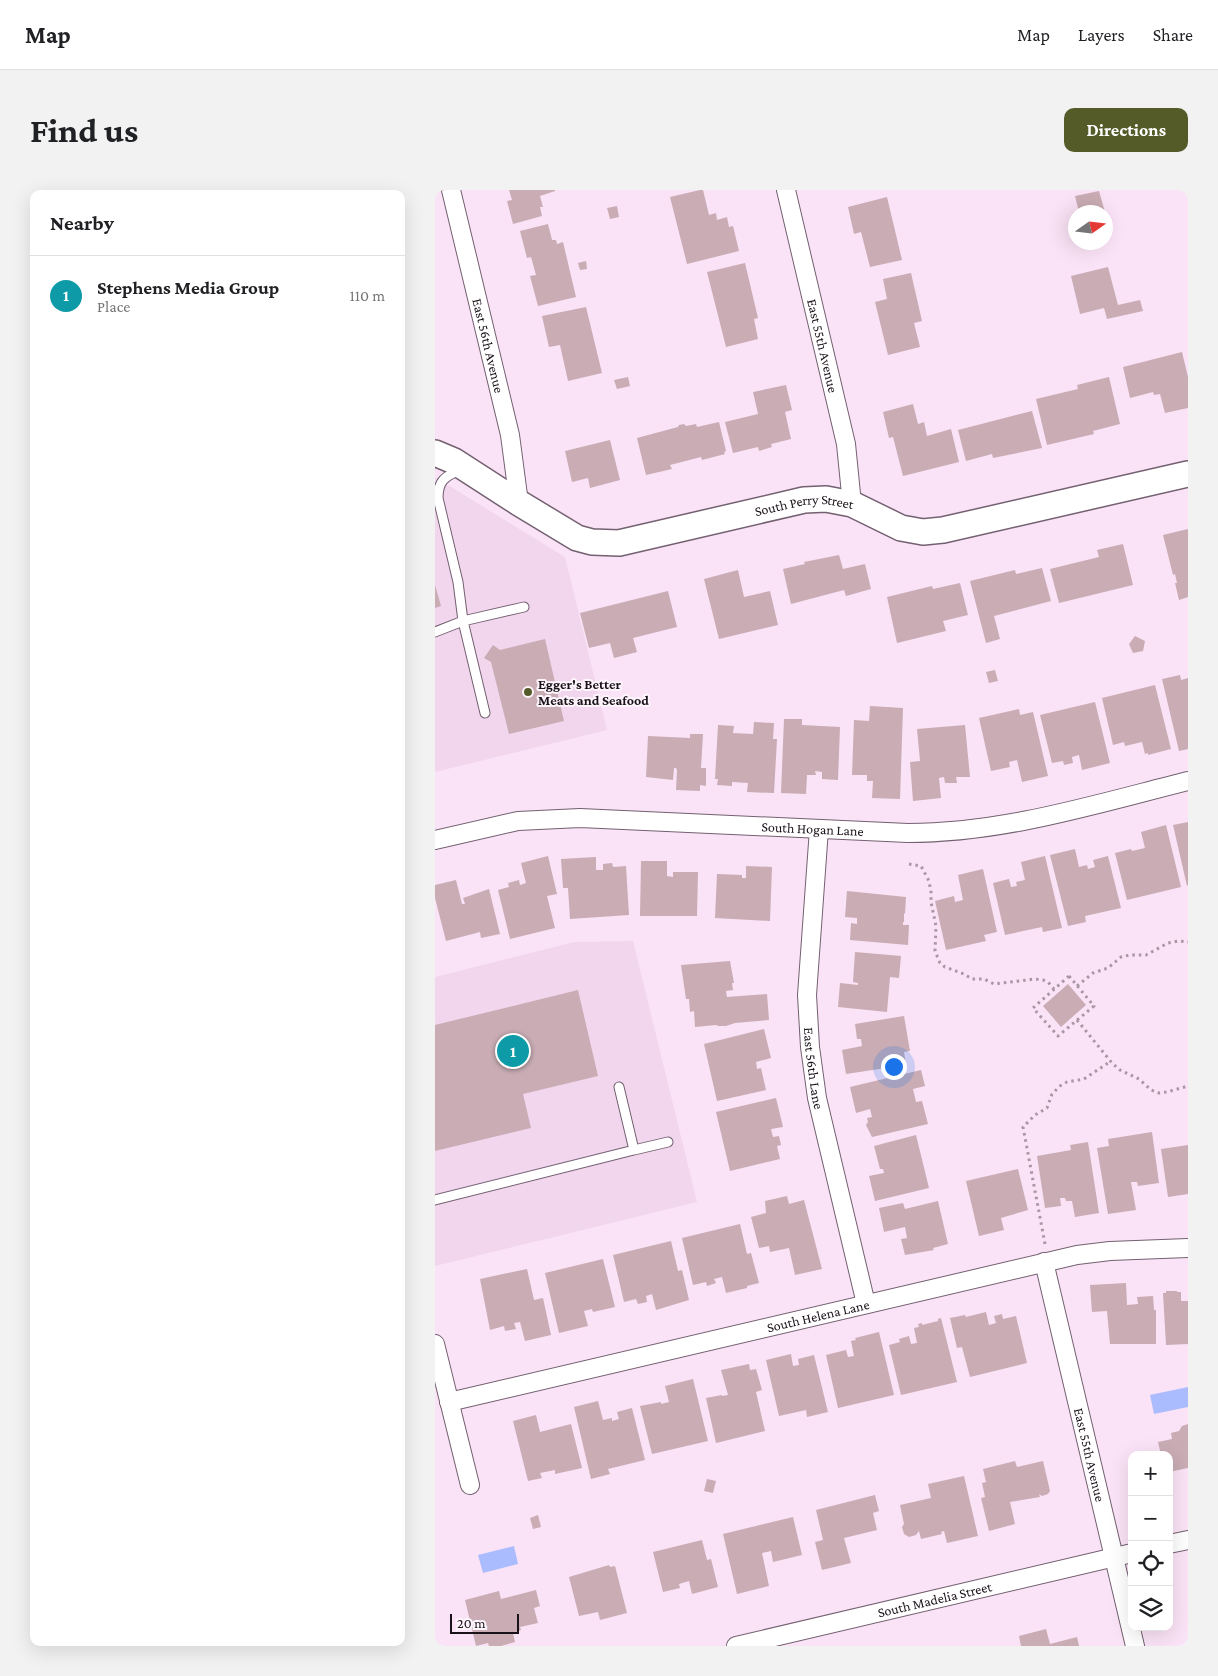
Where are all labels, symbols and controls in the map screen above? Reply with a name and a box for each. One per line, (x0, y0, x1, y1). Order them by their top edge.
text: Map (25, 21, 71, 48)
text: Map (1017, 25, 1050, 45)
text: Layers (1078, 25, 1125, 45)
text: Share (1153, 25, 1193, 45)
button: Directions (1064, 108, 1188, 152)
text: Find us (30, 111, 138, 150)
north arrow (1068, 205, 1113, 250)
text: Nearby (50, 211, 114, 235)
text: Stephens Media Group (97, 277, 279, 298)
text: 1 (63, 287, 69, 304)
text: 110 m (349, 287, 385, 304)
street label: East 56th Avenue (469, 297, 508, 394)
street label: East 55th Avenue (804, 297, 842, 394)
text: Place (97, 298, 130, 315)
street label: South Perry Street (753, 491, 855, 519)
place label: Egger's Better Meats and Seafood (538, 676, 649, 708)
marker: Egger's Better Meats and Seafood (522, 686, 534, 698)
street label: South Hogan Lane (761, 818, 864, 839)
street label: East 56th Lane (801, 1027, 827, 1111)
pin: 1 (497, 1032, 529, 1070)
your location (881, 1054, 907, 1080)
street label: South Helena Lane (765, 1296, 871, 1335)
street label: East 55th Avenue (1071, 1406, 1109, 1503)
map controls (1128, 1451, 1173, 1631)
button: + (1128, 1451, 1173, 1496)
button: − (1128, 1496, 1173, 1541)
button: locate (1128, 1541, 1173, 1586)
street label: South Madelia Street (876, 1578, 994, 1620)
button: layers (1128, 1586, 1173, 1631)
scale bar (450, 1611, 519, 1634)
text: 20 m (457, 1615, 485, 1631)

